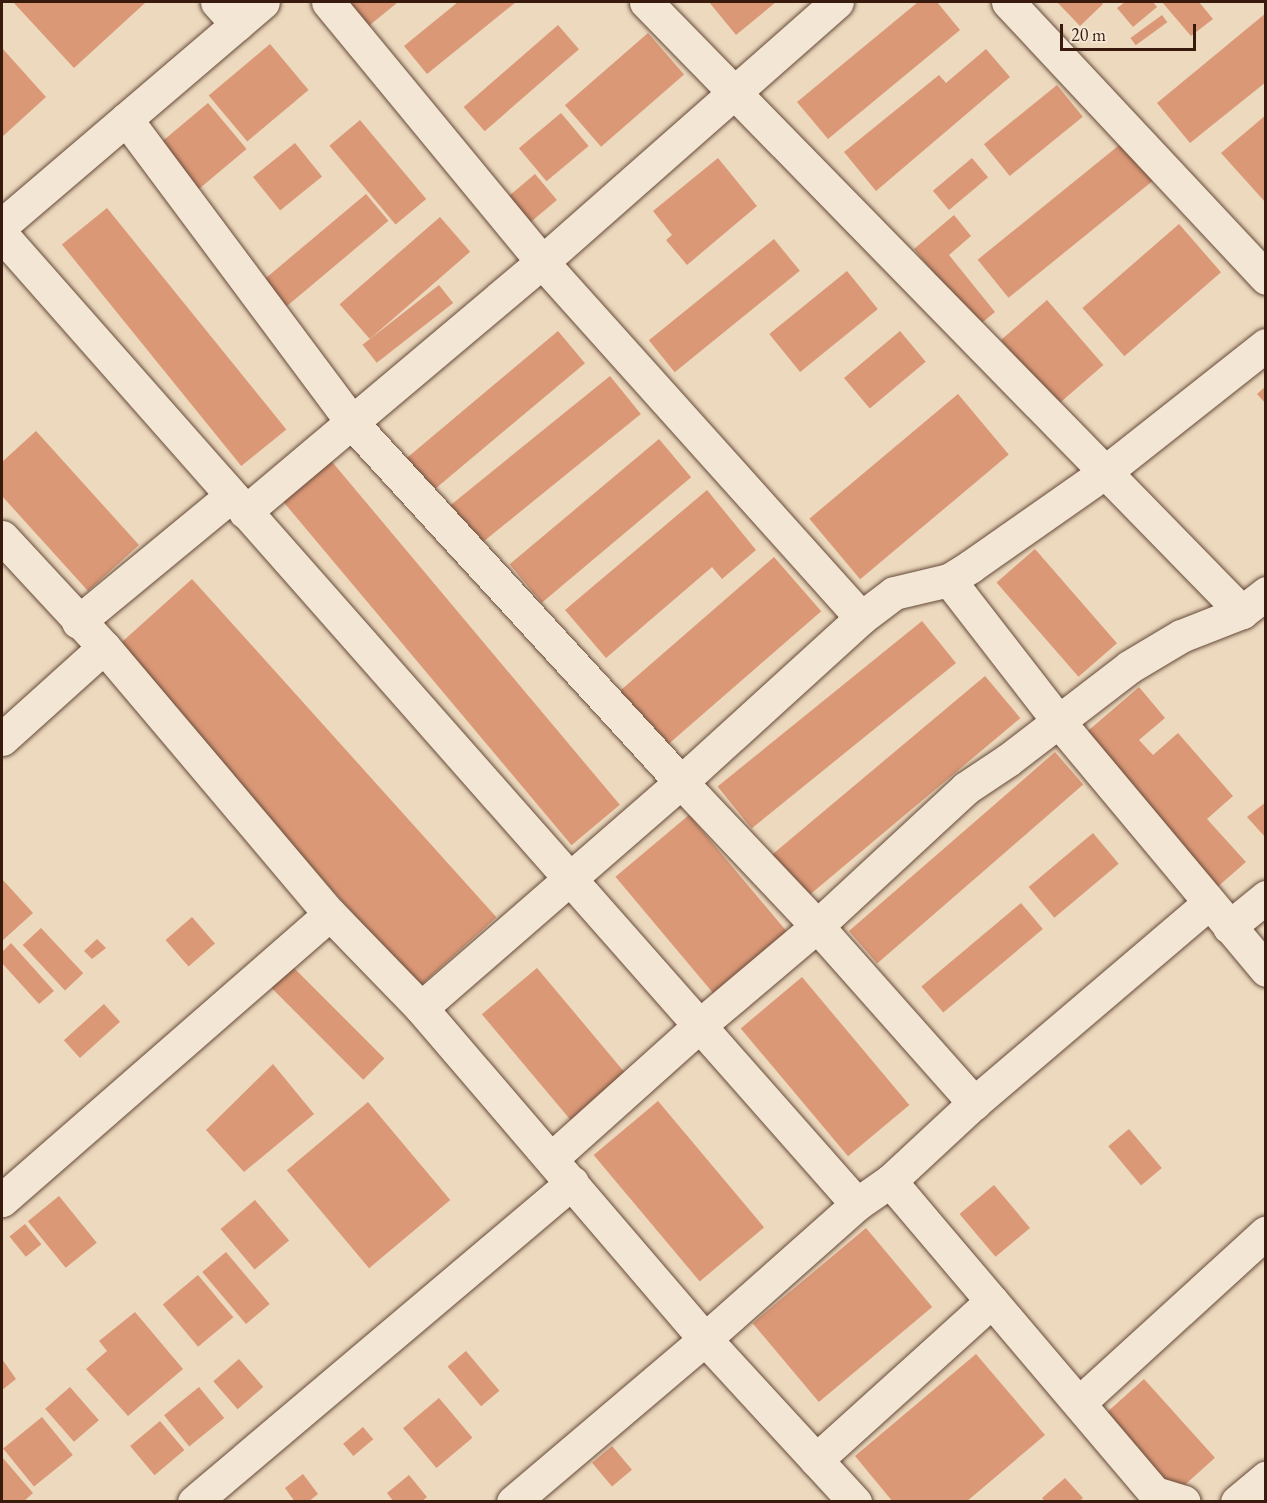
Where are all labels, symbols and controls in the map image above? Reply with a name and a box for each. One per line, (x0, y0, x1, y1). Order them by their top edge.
scale bar (1063, 12, 1200, 50)
text: 20 m (1071, 23, 1106, 46)

